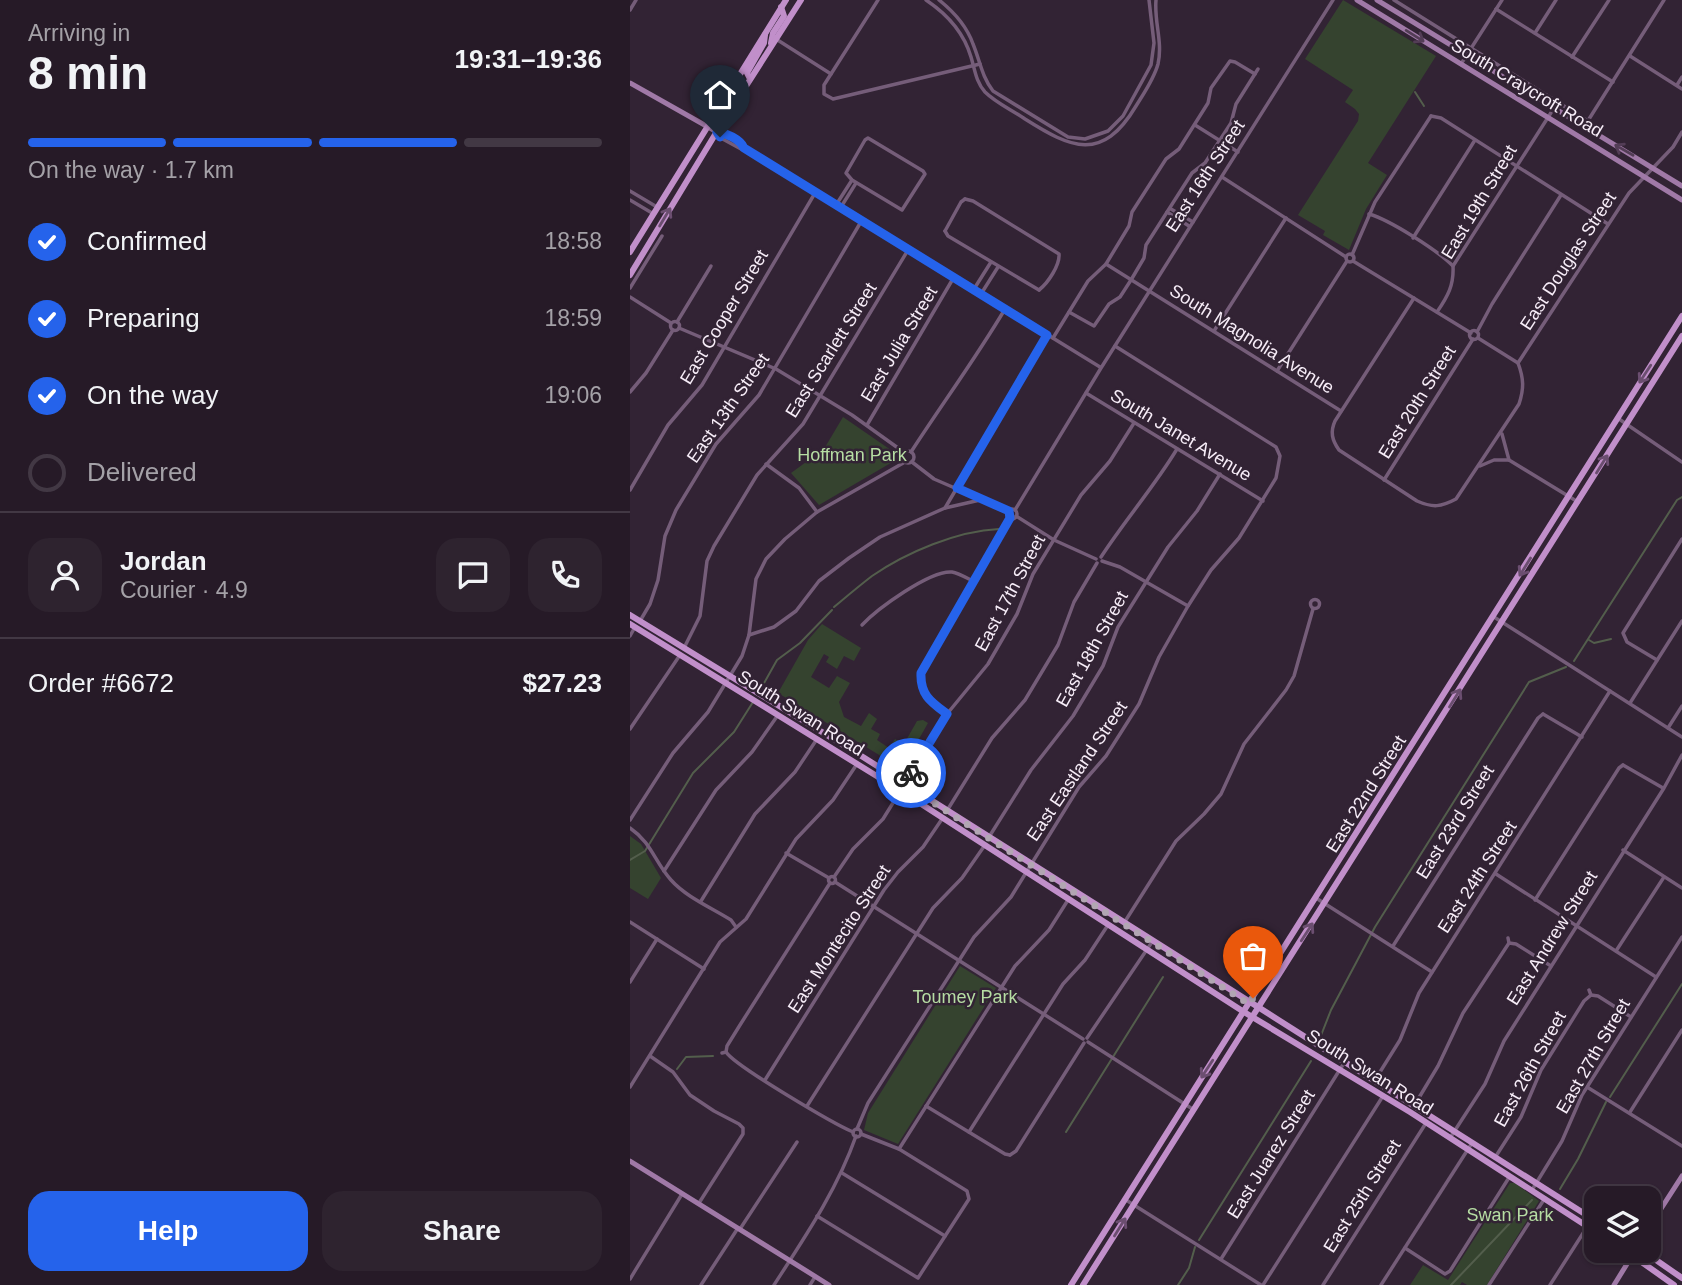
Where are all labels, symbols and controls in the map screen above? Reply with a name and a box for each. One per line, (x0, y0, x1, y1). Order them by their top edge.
text: Arriving in (28, 20, 130, 46)
one-way arrow (1405, 29, 1425, 43)
street label: South Craycroft Road (1448, 35, 1606, 141)
text: 19:31–19:36 (455, 44, 602, 74)
text: 8 min (28, 47, 148, 99)
pin (690, 65, 750, 137)
icon: home (701, 76, 739, 114)
street label: East 16th Street (1161, 116, 1249, 236)
street label: East 19th Street (1437, 142, 1521, 262)
one-way arrow (1614, 143, 1634, 157)
text: On the way · 1.7 km (28, 157, 234, 183)
street label: East Douglas Street (1516, 188, 1620, 334)
one-way arrow (658, 207, 672, 227)
icon: check (28, 223, 66, 261)
text: Confirmed (87, 226, 207, 256)
text: 18:58 (544, 228, 602, 254)
street label: East Cooper Street (676, 246, 772, 388)
street label: East Scarlett Street (781, 279, 881, 421)
street label: South Magnolia Avenue (1166, 280, 1338, 398)
street label: East Julia Street (857, 283, 941, 405)
icon: check (28, 300, 66, 338)
text: Preparing (87, 303, 200, 333)
text: 18:59 (544, 305, 602, 331)
street label: East 20th Street (1374, 342, 1460, 462)
street label: East 13th Street (683, 349, 773, 467)
one-way arrow (1638, 363, 1652, 383)
icon: check (28, 377, 66, 415)
text: On the way (87, 380, 219, 410)
text: 19:06 (544, 382, 602, 408)
street label: South Janet Avenue (1107, 385, 1255, 485)
park label: Hoffman Park (797, 445, 908, 465)
one-way arrow (1595, 455, 1610, 474)
text: Delivered (87, 457, 197, 487)
street label: East 17th Street (971, 531, 1049, 655)
button: person (28, 538, 102, 612)
button: chat (436, 538, 510, 612)
button: phone (528, 538, 602, 612)
text: Jordan (120, 546, 207, 576)
one-way arrow (1518, 557, 1533, 576)
text: Courier · 4.9 (120, 577, 248, 603)
street label: East 18th Street (1052, 588, 1132, 710)
street label: South Swan Road (734, 666, 868, 760)
text: Order #6672 (28, 668, 174, 698)
text: $27.23 (522, 668, 602, 698)
one-way arrow (1447, 689, 1462, 708)
street label: East Eastland Street (1023, 697, 1131, 845)
street label: East 22nd Street (1322, 732, 1410, 856)
courier (876, 738, 946, 808)
icon: bike (892, 754, 930, 792)
street label: East 23rd Street (1412, 762, 1498, 882)
street label: East 24th Street (1433, 817, 1521, 937)
street label: East Montecito Street (784, 861, 894, 1017)
street label: East Andrew Street (1503, 867, 1601, 1009)
one-way arrow (1300, 922, 1314, 942)
pin (1223, 926, 1283, 998)
icon: bag (1234, 937, 1272, 975)
park label: Toumey Park (912, 987, 1019, 1007)
street label: East 27th Street (1552, 995, 1634, 1117)
street label: East 26th Street (1490, 1008, 1570, 1130)
street label: South Swan Road (1303, 1025, 1437, 1119)
one-way arrow (1200, 1059, 1215, 1078)
street label: East Juarez Street (1223, 1086, 1319, 1222)
street label: East 25th Street (1319, 1136, 1405, 1256)
map controls (1584, 1186, 1661, 1263)
button: layers (1584, 1186, 1661, 1263)
button: Help (28, 1191, 308, 1271)
button: Share (322, 1191, 602, 1271)
park label: Swan Park (1466, 1205, 1555, 1225)
one-way arrow (1113, 1218, 1127, 1238)

